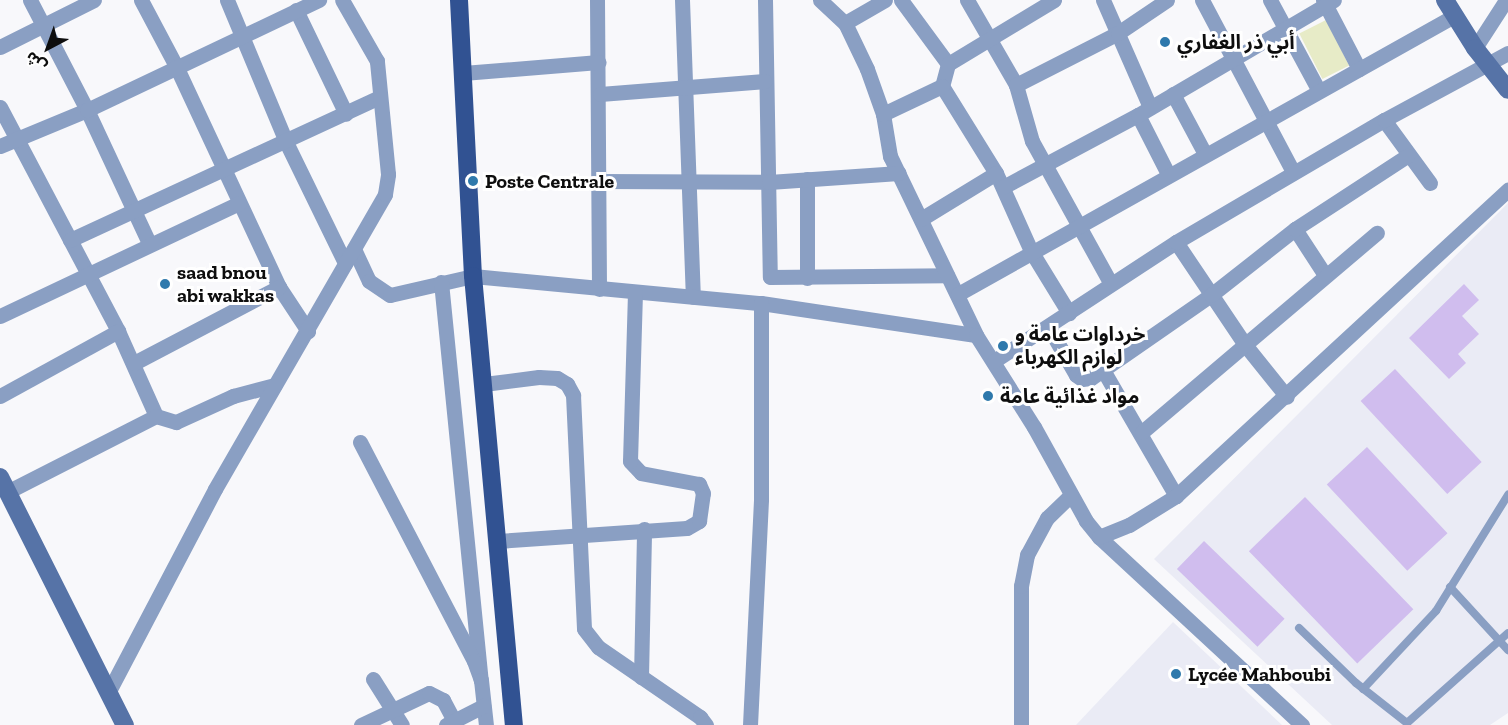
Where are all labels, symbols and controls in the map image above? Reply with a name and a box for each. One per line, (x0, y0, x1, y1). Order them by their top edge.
north arrow (18, 18, 78, 78)
place label: أبي ذر الغفاري (1177, 30, 1295, 54)
marker: أبي ذر الغفاري (1158, 35, 1172, 49)
text: ش (21, 48, 50, 76)
place label: Poste Centrale (485, 169, 614, 193)
marker: Poste Centrale (466, 174, 480, 188)
place label: saad bnou abi wakkas (177, 260, 275, 307)
marker: saad bnou abi wakkas (158, 277, 172, 291)
place label: خرداوات عامة و لوازم الكهرباء (1015, 322, 1145, 369)
marker: خرداوات عامة و لوازم الكهرباء (996, 339, 1010, 353)
place label: مواد غذائية عامة (1000, 384, 1139, 408)
marker: مواد غذائية عامة (981, 389, 995, 403)
place label: Lycée Mahboubi (1188, 662, 1331, 686)
marker: Lycée Mahboubi (1169, 667, 1183, 681)

